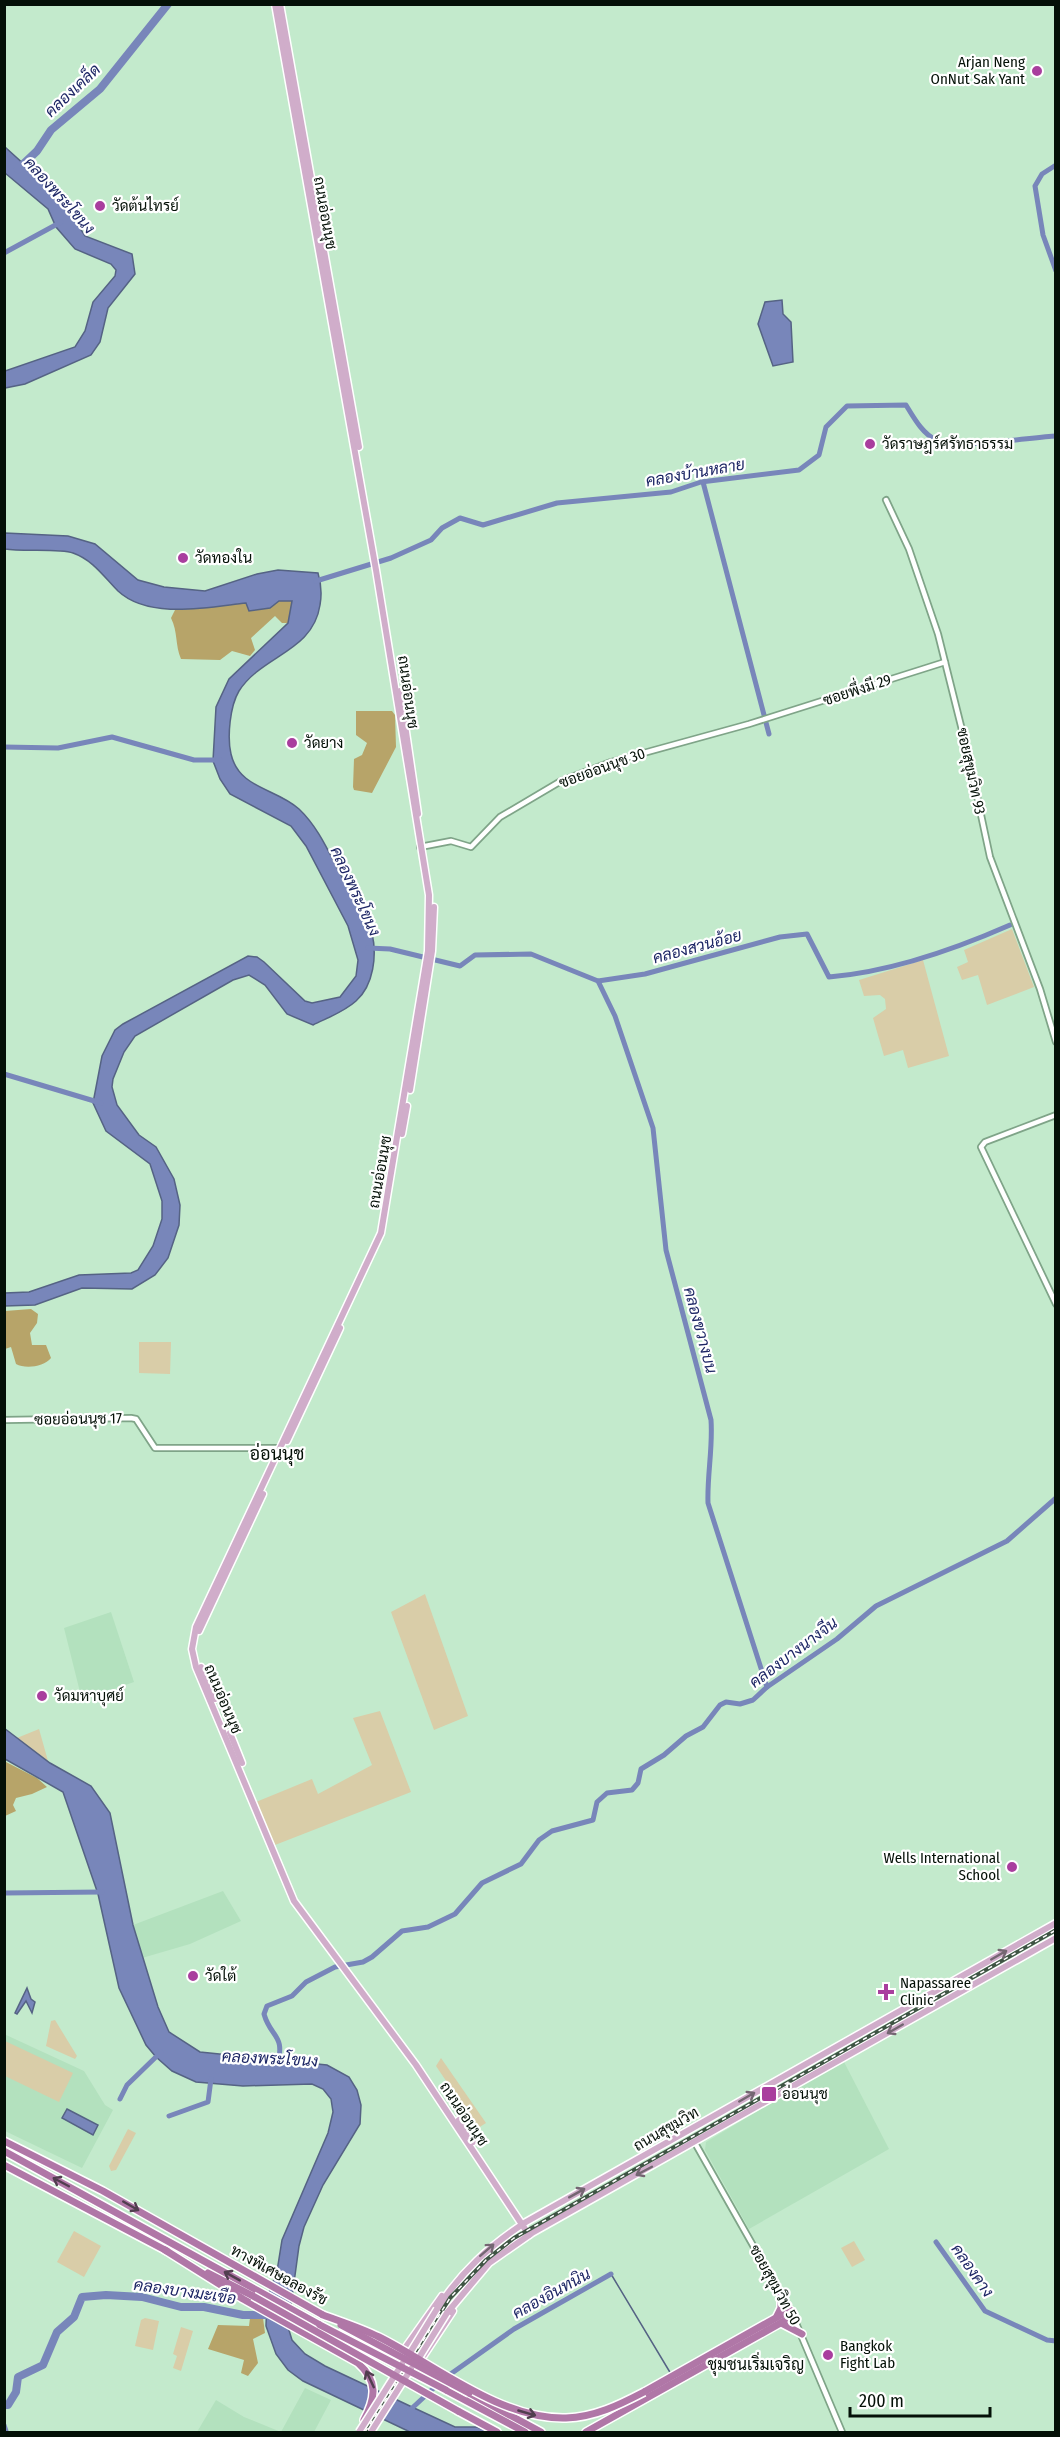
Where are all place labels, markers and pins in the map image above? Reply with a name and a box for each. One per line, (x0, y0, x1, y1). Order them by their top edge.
place label: Arjan Neng OnNut Sak Yant (931, 53, 1025, 88)
marker: Arjan Neng OnNut Sak Yant (1030, 64, 1044, 78)
place label: วัดต้นไทรย์ (112, 196, 179, 215)
marker: วัดต้นไทรย์ (93, 199, 107, 213)
place label: วัดราษฎร์ศรัทธาธรรม (882, 434, 1013, 454)
marker: วัดราษฎร์ศรัทธาธรรม (863, 437, 877, 451)
place label: วัดทองใน (195, 548, 252, 567)
marker: วัดทองใน (176, 551, 190, 565)
place label: วัดยาง (304, 734, 343, 752)
marker: วัดยาง (285, 736, 299, 750)
place label: วัดมหาบุศย์ (54, 1686, 124, 1707)
marker: วัดมหาบุศย์ (35, 1689, 49, 1703)
place label: Wells International School (884, 1849, 1000, 1884)
marker: Wells International School (1005, 1860, 1019, 1874)
place label: วัดใต้ (205, 1966, 237, 1985)
marker: วัดใต้ (186, 1969, 200, 1983)
place label: Napassaree Clinic (900, 1974, 971, 2009)
marker: Napassaree Clinic (877, 1983, 895, 2001)
place label: อ่อนนุช (782, 2084, 828, 2105)
marker: อ่อนนุช (760, 2085, 778, 2103)
place label: Bangkok Fight Lab (840, 2337, 895, 2372)
marker: Bangkok Fight Lab (821, 2348, 835, 2362)

